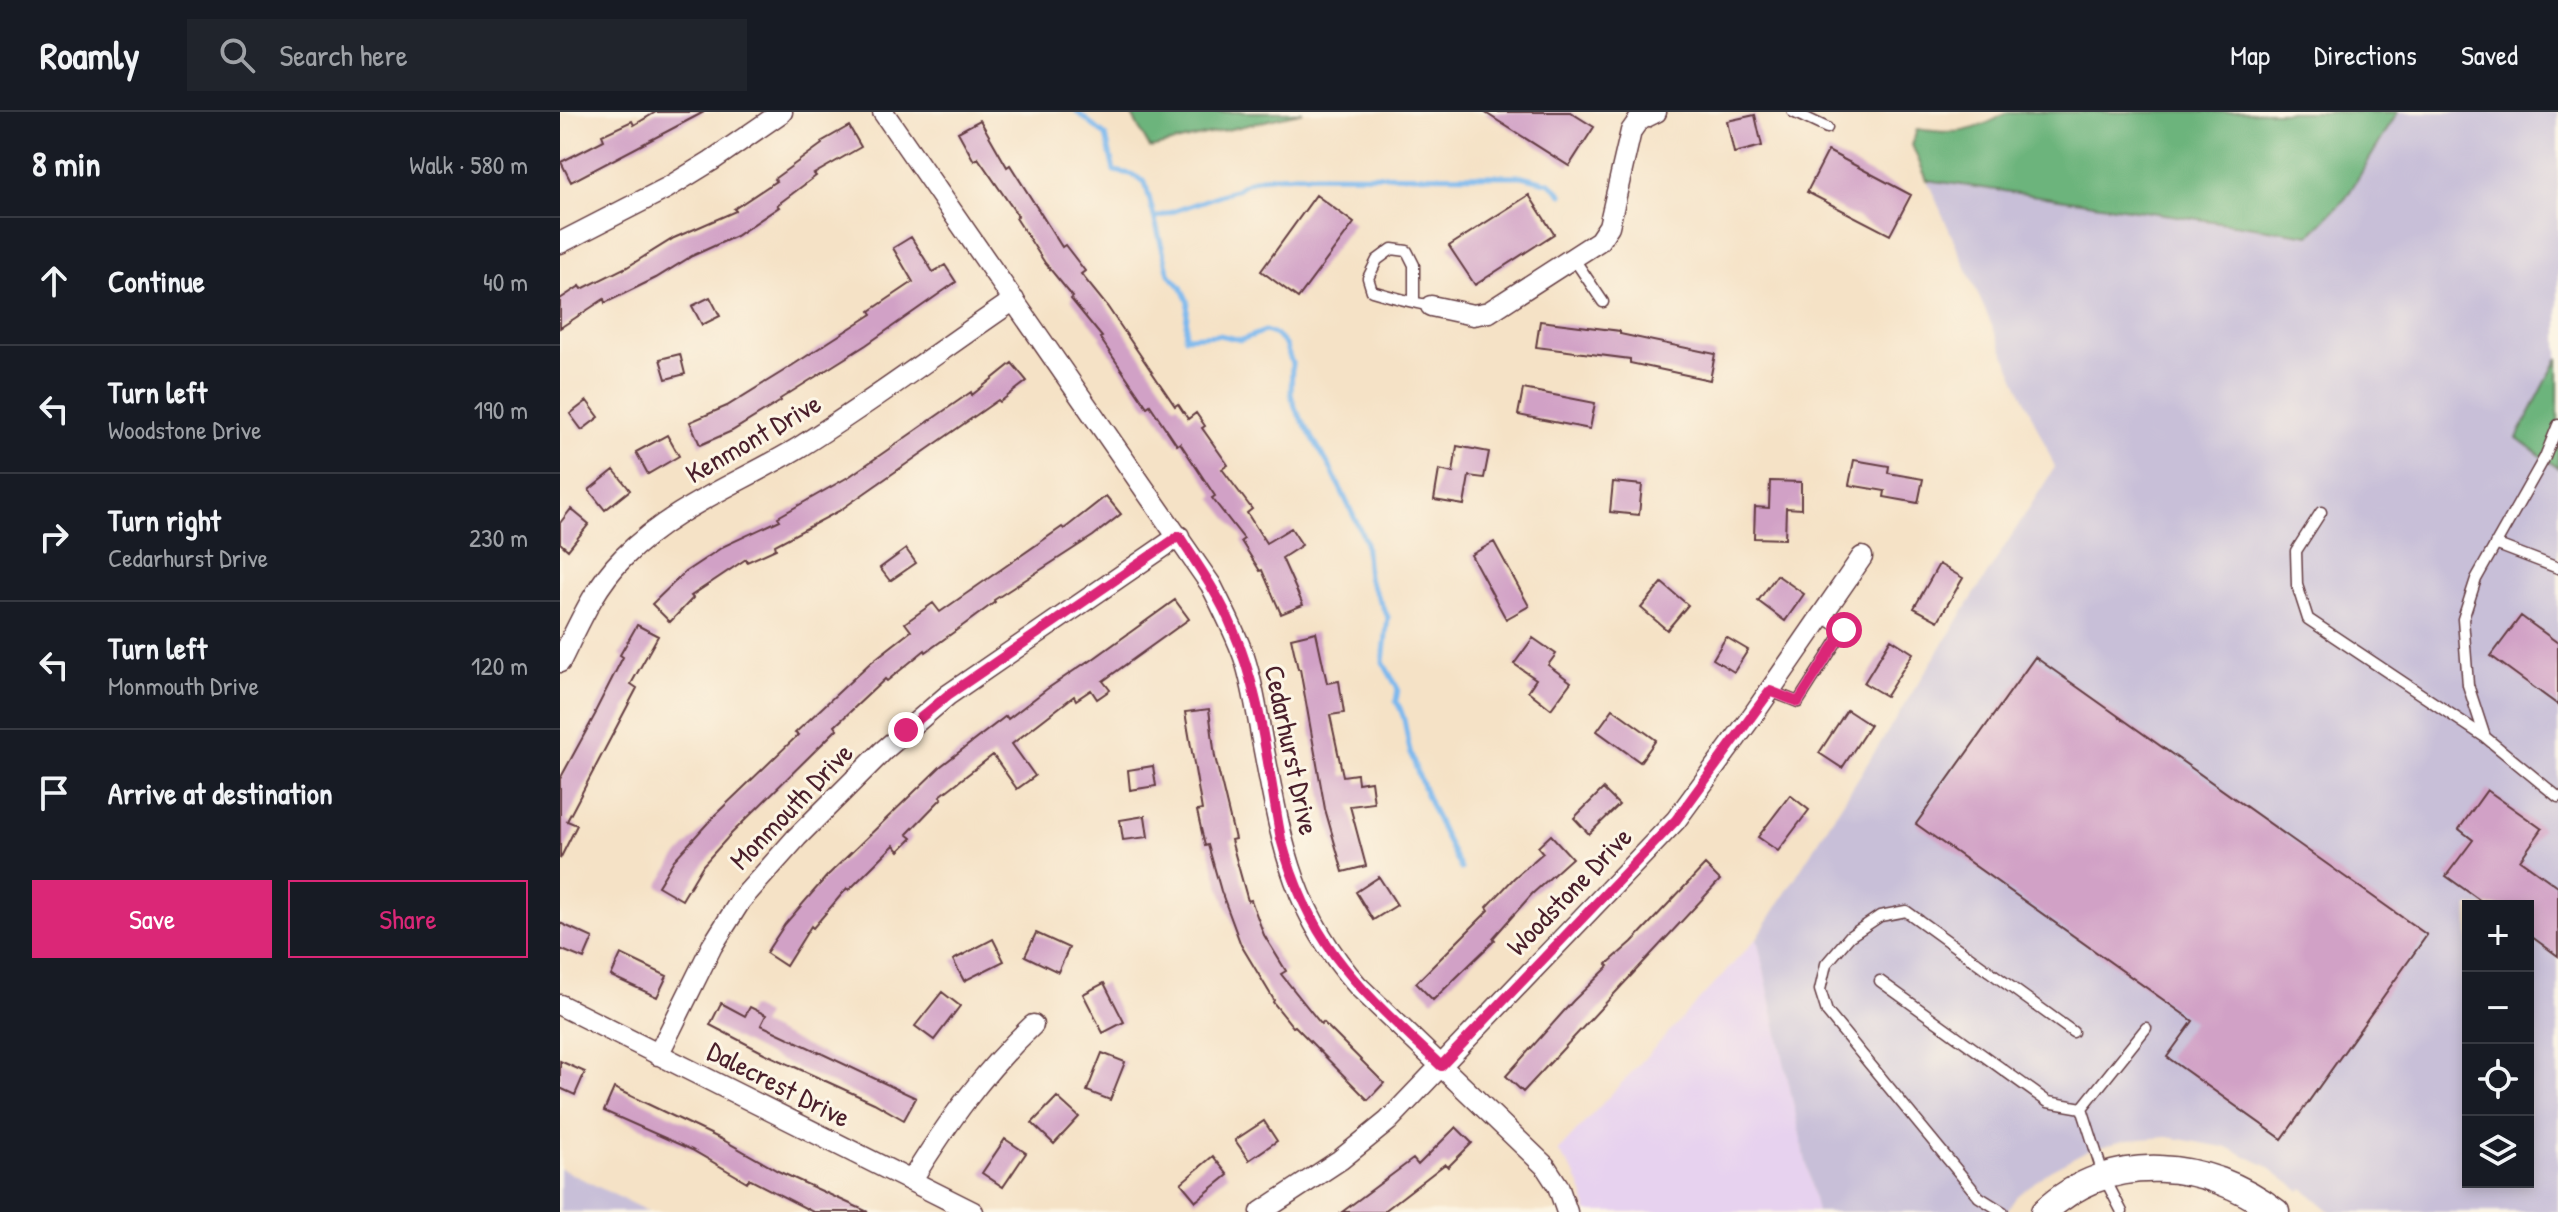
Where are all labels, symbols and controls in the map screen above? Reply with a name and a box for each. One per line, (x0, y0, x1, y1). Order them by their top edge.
search box (187, 19, 747, 91)
text: Roamly (40, 29, 139, 81)
icon: search (215, 33, 259, 77)
text: Search here (279, 35, 408, 75)
text: Map (2230, 36, 2270, 74)
text: Directions (2314, 36, 2417, 74)
text: Saved (2461, 36, 2518, 74)
text: 8 min (32, 141, 101, 187)
text: Walk · 580 m (409, 147, 528, 182)
icon: ahead (32, 259, 76, 303)
text: Continue (108, 261, 205, 301)
text: 40 m (483, 264, 528, 299)
text: Turn left (108, 372, 207, 412)
street label: Kenmont Drive (678, 384, 828, 492)
icon: left (32, 387, 76, 431)
text: 190 m (474, 392, 528, 427)
text: Woodstone Drive (108, 412, 262, 447)
text: Turn right (108, 500, 221, 540)
icon: right (32, 515, 76, 559)
text: 230 m (469, 520, 528, 555)
text: Cedarhurst Drive (108, 540, 268, 575)
route start (1826, 612, 1862, 648)
text: Turn left (108, 628, 207, 668)
icon: left (32, 643, 76, 687)
text: 120 m (471, 648, 528, 683)
street label: Cedarhurst Drive (1255, 662, 1329, 838)
text: Monmouth Drive (108, 668, 259, 703)
route end (888, 712, 924, 748)
street label: Monmouth Drive (721, 734, 861, 878)
icon: arrive (32, 771, 76, 815)
text: Arrive at destination (108, 773, 333, 813)
street label: Woodstone Drive (1498, 818, 1640, 964)
button: Save (32, 880, 272, 958)
button: Share (288, 880, 528, 958)
map controls (2462, 900, 2534, 1188)
button: + (2462, 900, 2534, 972)
button: − (2462, 972, 2534, 1044)
street label: Dalecrest Drive (701, 1032, 857, 1136)
button: locate (2462, 1044, 2534, 1116)
button: layers (2462, 1116, 2534, 1188)

